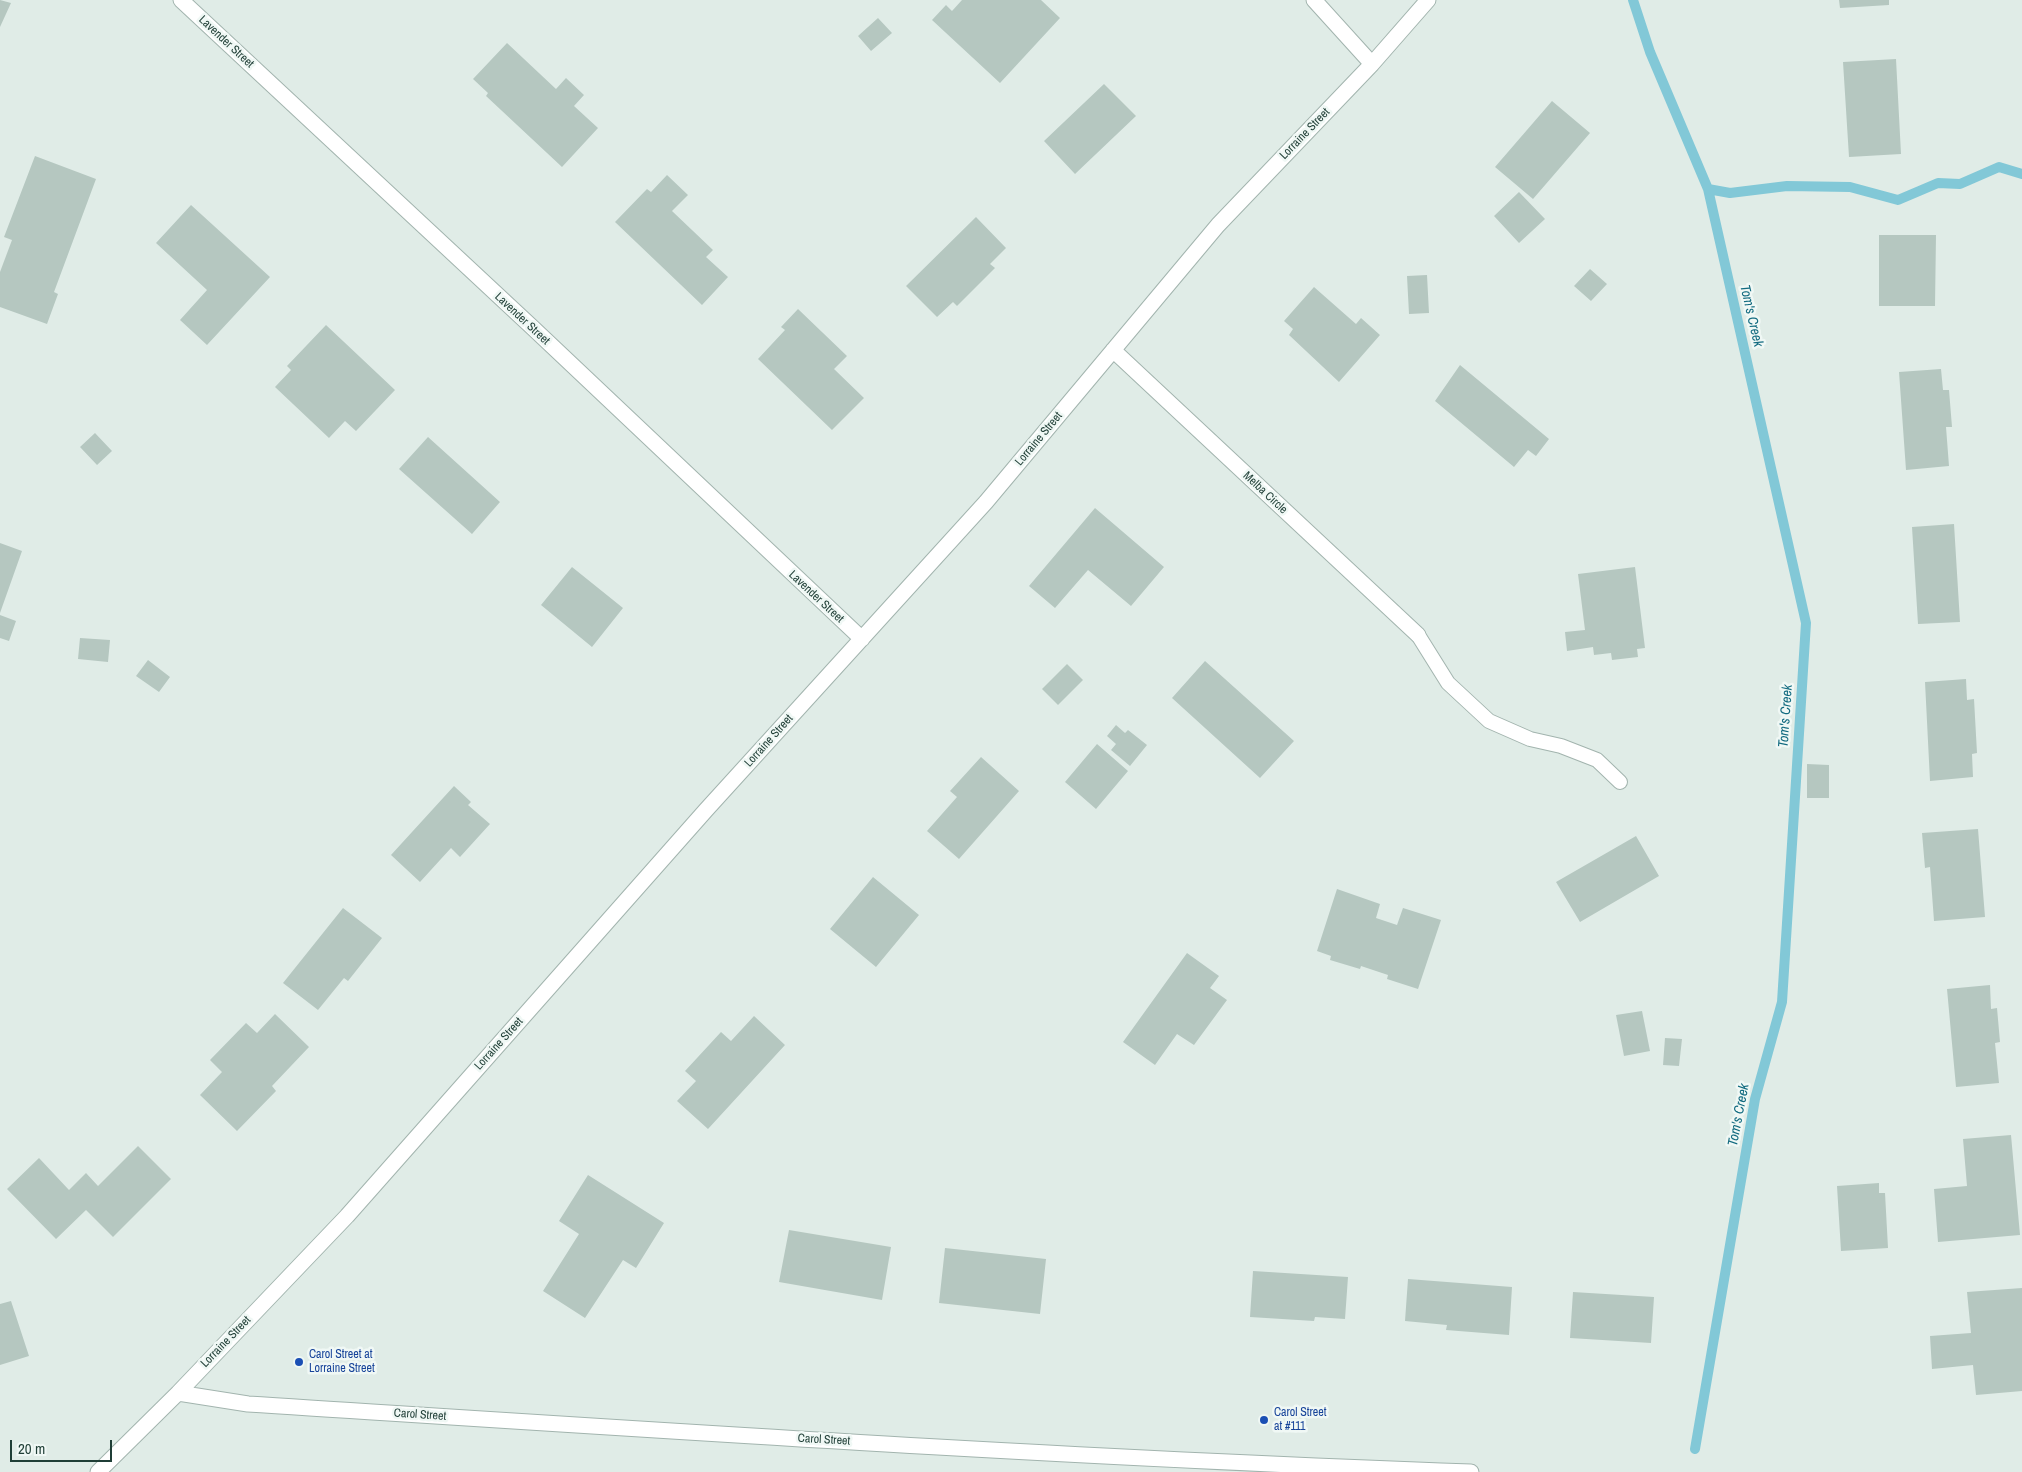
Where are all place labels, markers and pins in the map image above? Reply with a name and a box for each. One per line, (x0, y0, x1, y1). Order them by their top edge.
place label: Carol Street at Lorraine Street (309, 1348, 375, 1376)
marker: Carol Street at Lorraine Street (293, 1356, 305, 1368)
place label: Carol Street at #111 (1274, 1406, 1326, 1434)
marker: Carol Street at #111 (1258, 1414, 1270, 1426)

